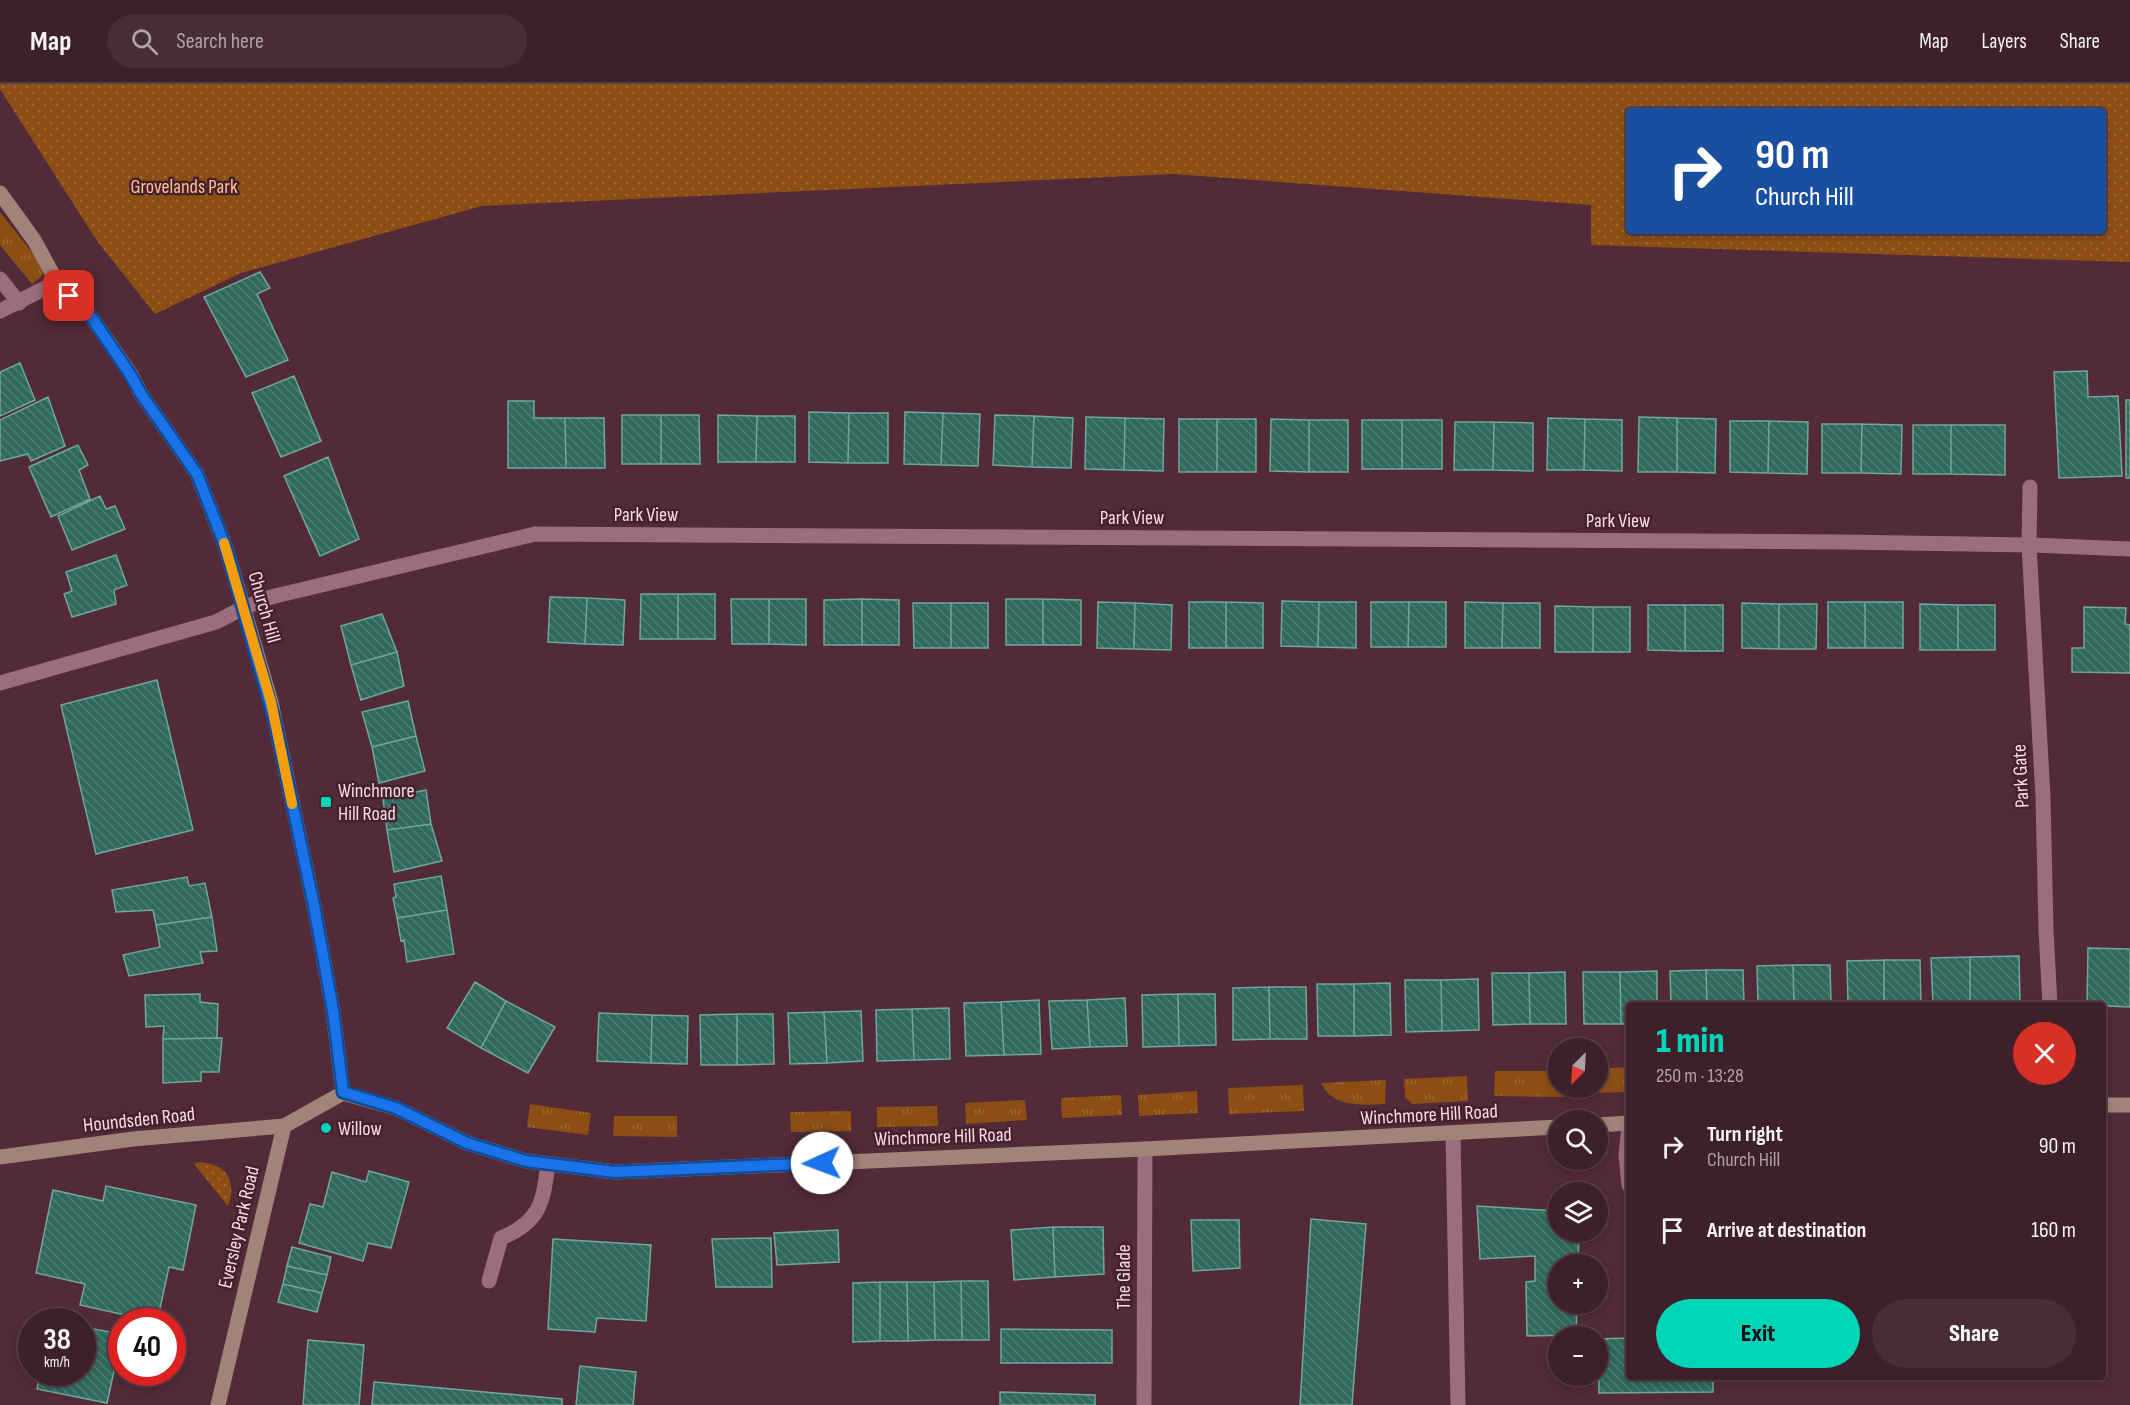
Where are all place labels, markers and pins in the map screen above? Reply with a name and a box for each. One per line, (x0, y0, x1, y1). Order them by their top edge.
pin (43, 270, 94, 321)
place label: Winchmore Hill Road (338, 779, 414, 826)
marker: Winchmore Hill Road (319, 795, 333, 809)
place label: Willow (338, 1117, 382, 1141)
marker: Willow (319, 1121, 333, 1135)

